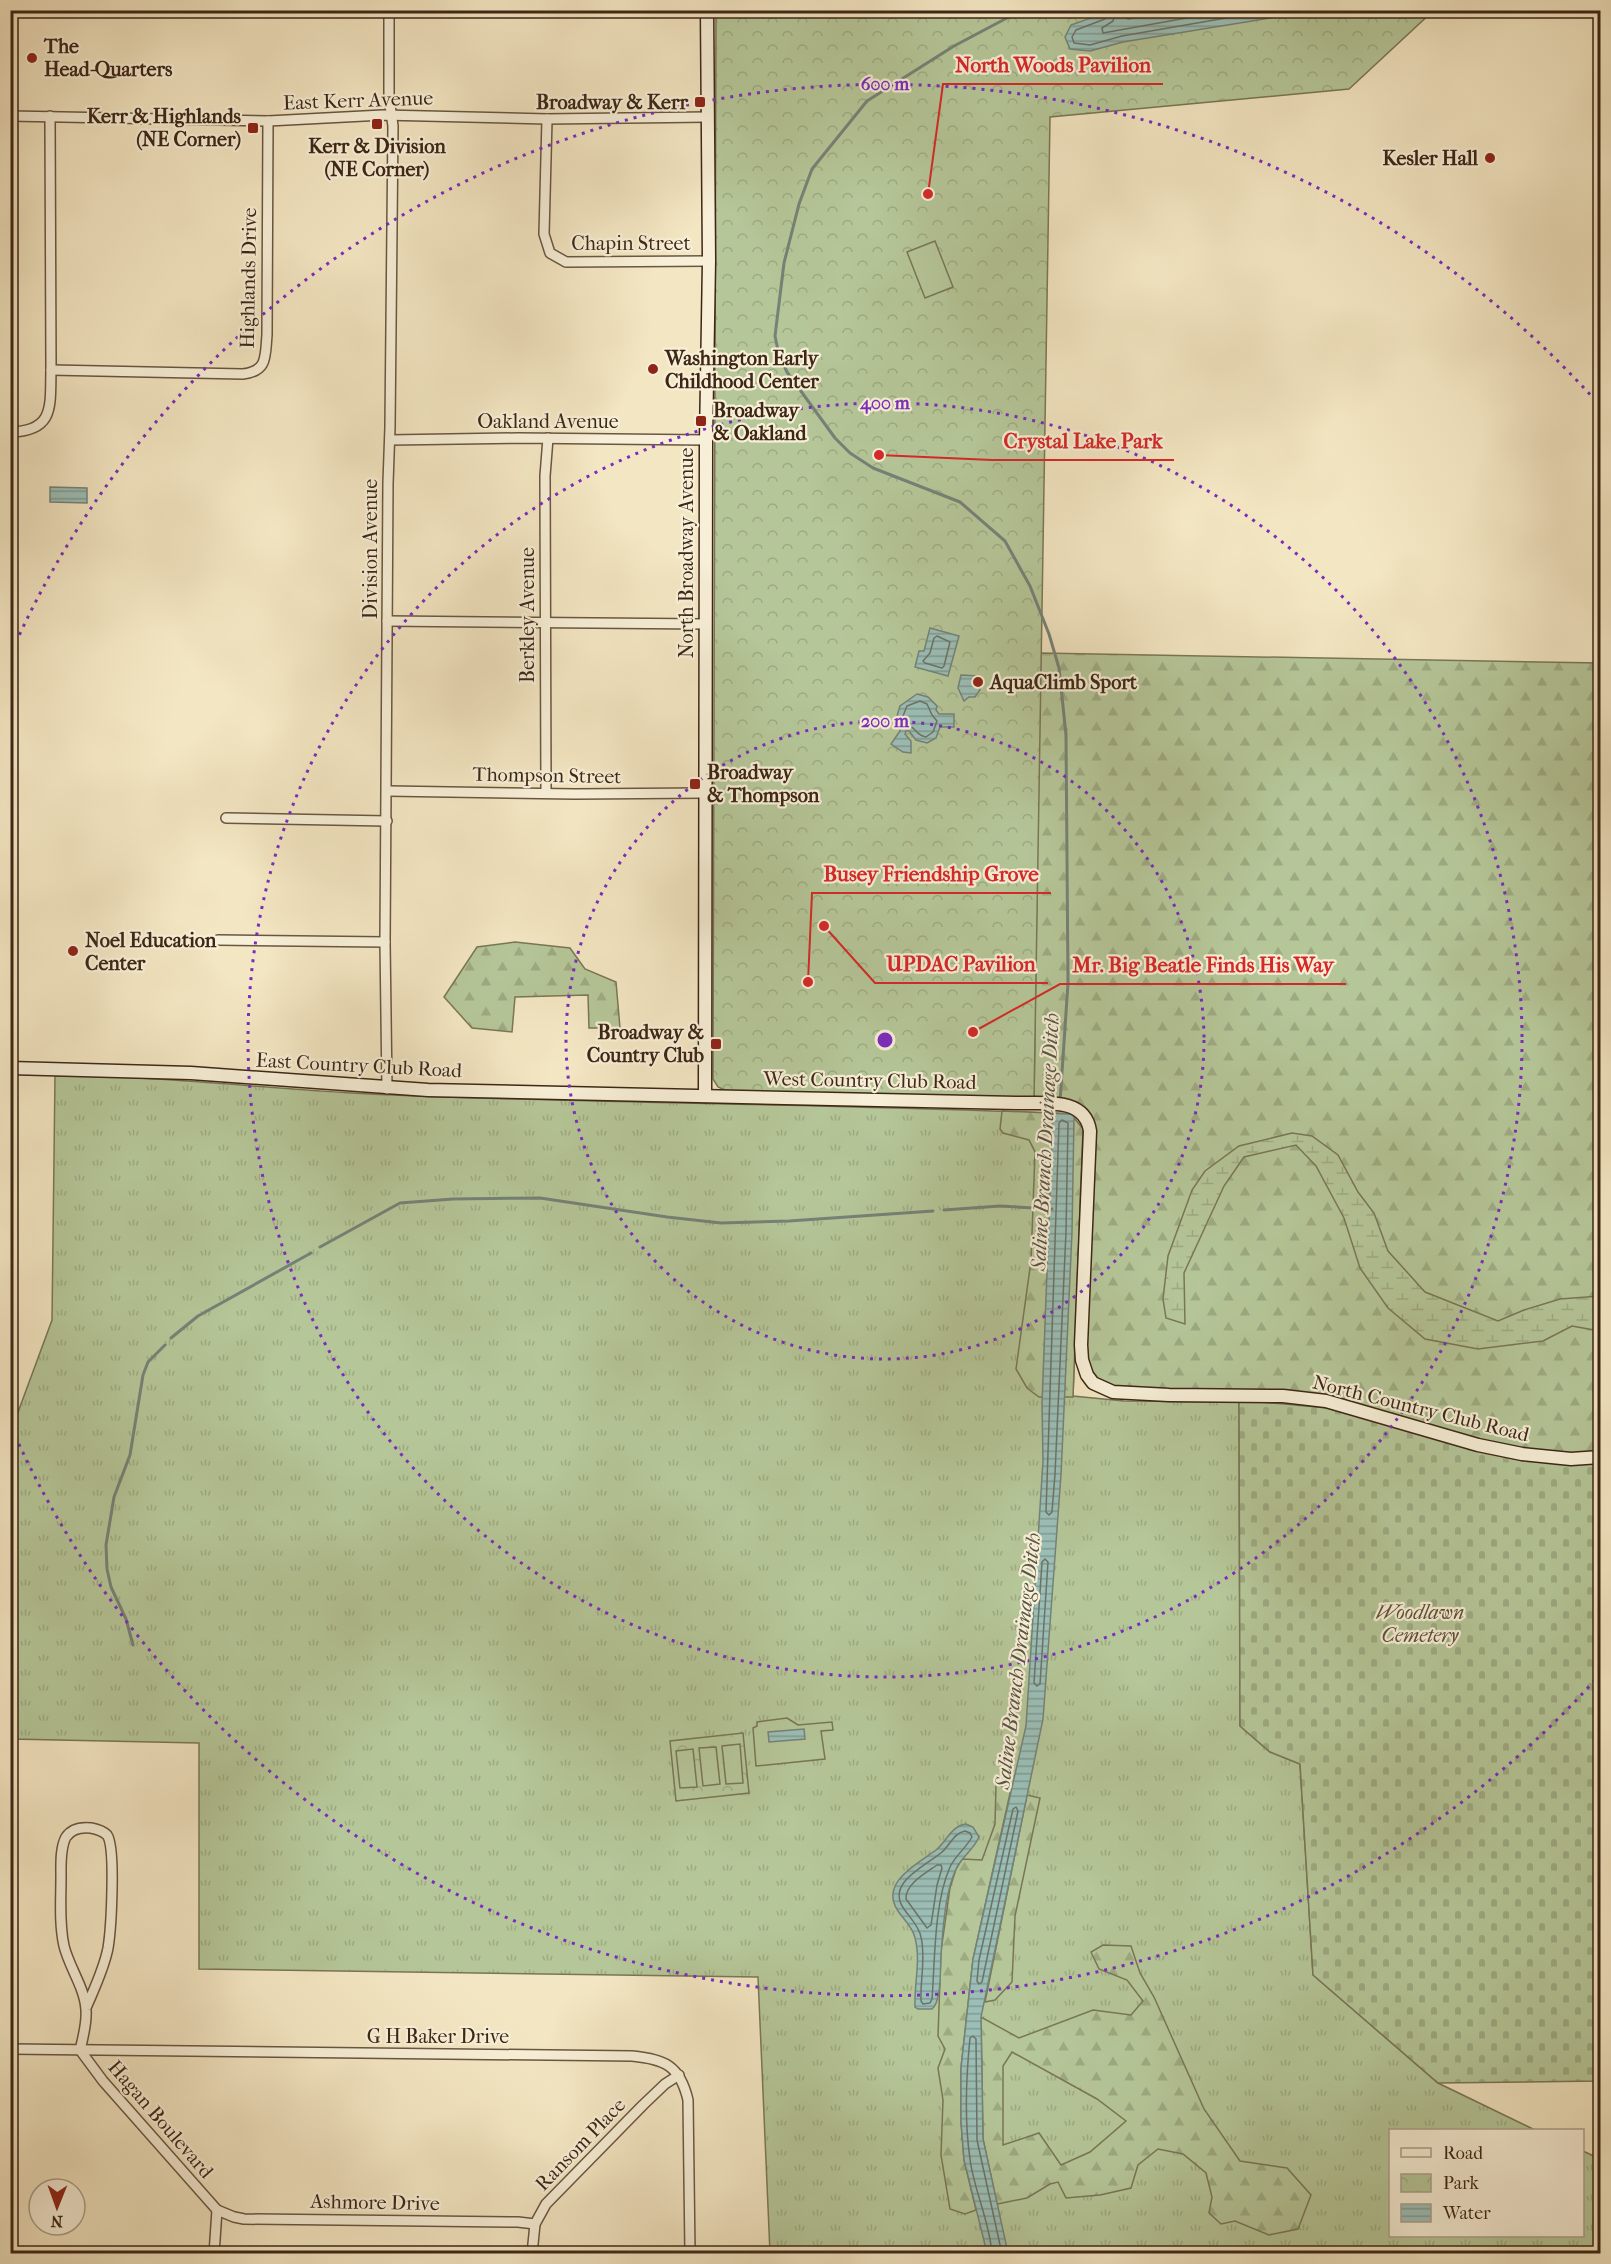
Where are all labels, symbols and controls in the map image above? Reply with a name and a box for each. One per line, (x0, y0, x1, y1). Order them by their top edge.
place label: The Head-Quarters (43, 35, 173, 81)
callout: North Woods Pavilion (943, 45, 1163, 84)
marker: The Head-Quarters (25, 51, 39, 65)
text: North Woods Pavilion (955, 53, 1152, 77)
text: 600 m (861, 74, 910, 95)
street label: East Kerr Avenue (283, 86, 434, 115)
place label: Broadway & Kerr (536, 91, 688, 114)
marker: Broadway & Kerr (693, 95, 707, 109)
place label: Kerr & Highlands (NE Corner) (87, 105, 242, 151)
marker: Kerr & Division (NE Corner) (370, 117, 384, 131)
marker: Kerr & Highlands (NE Corner) (246, 121, 260, 135)
place label: Kerr & Division (NE Corner) (308, 135, 446, 181)
place label: Kesler Hall (1382, 147, 1478, 170)
marker: Kesler Hall (1483, 151, 1497, 165)
street label: Highlands Drive (236, 207, 261, 349)
street label: Chapin Street (571, 232, 691, 255)
place label: Washington Early Childhood Center (664, 347, 820, 393)
marker: Washington Early Childhood Center (646, 362, 660, 376)
text: 400 m (859, 393, 911, 414)
place label: Broadway & Oakland (713, 399, 807, 445)
street label: Oakland Avenue (477, 410, 619, 433)
marker: Broadway & Oakland (694, 414, 708, 428)
callout: Crystal Lake Park (992, 421, 1174, 460)
text: Crystal Lake Park (1004, 429, 1164, 453)
street label: North Broadway Avenue (675, 448, 698, 658)
street label: Division Avenue (359, 479, 382, 619)
street label: Berkley Avenue (516, 547, 539, 683)
place label: AquaClimb Sport (988, 671, 1138, 694)
marker: AquaClimb Sport (971, 675, 985, 689)
text: 200 m (861, 711, 910, 732)
place label: Broadway & Thompson (707, 761, 820, 807)
street label: Thompson Street (472, 763, 622, 788)
marker: Broadway & Thompson (688, 777, 702, 791)
callout: Busey Friendship Grove (812, 854, 1051, 893)
text: Busey Friendship Grove (823, 862, 1039, 886)
place label: Noel Education Center (85, 929, 217, 975)
marker: Noel Education Center (66, 944, 80, 958)
callout: UPDAC Pavilion (875, 944, 1048, 983)
callout: Mr. Big Beatle Finds His Way (1060, 945, 1346, 984)
text: UPDAC Pavilion (885, 952, 1036, 976)
text: Mr. Big Beatle Finds His Way (1071, 953, 1336, 977)
water label: Saline Branch Drainage Ditch (1026, 1012, 1064, 1272)
place label: Broadway & Country Club (587, 1021, 705, 1067)
centre of rings (875, 1030, 895, 1050)
marker: Broadway & Country Club (709, 1037, 723, 1051)
street label: East Country Club Road (255, 1049, 464, 1082)
street label: West Country Club Road (762, 1067, 978, 1094)
street label: North Country Club Road (1310, 1370, 1533, 1447)
water label: Saline Branch Drainage Ditch (990, 1531, 1046, 1792)
park label: Woodlawn Cemetery (1376, 1601, 1464, 1647)
street label: G H Baker Drive (367, 2025, 509, 2048)
street label: Hagan Boulevard (103, 2056, 219, 2184)
street label: Ransom Place (531, 2093, 630, 2195)
legend (1389, 2129, 1584, 2237)
text: Road (1443, 2143, 1483, 2164)
text: Park (1443, 2173, 1480, 2194)
north arrow (27, 2177, 87, 2237)
street label: Ashmore Drive (309, 2190, 440, 2215)
text: Water (1442, 2203, 1491, 2224)
text: N (50, 2212, 63, 2231)

